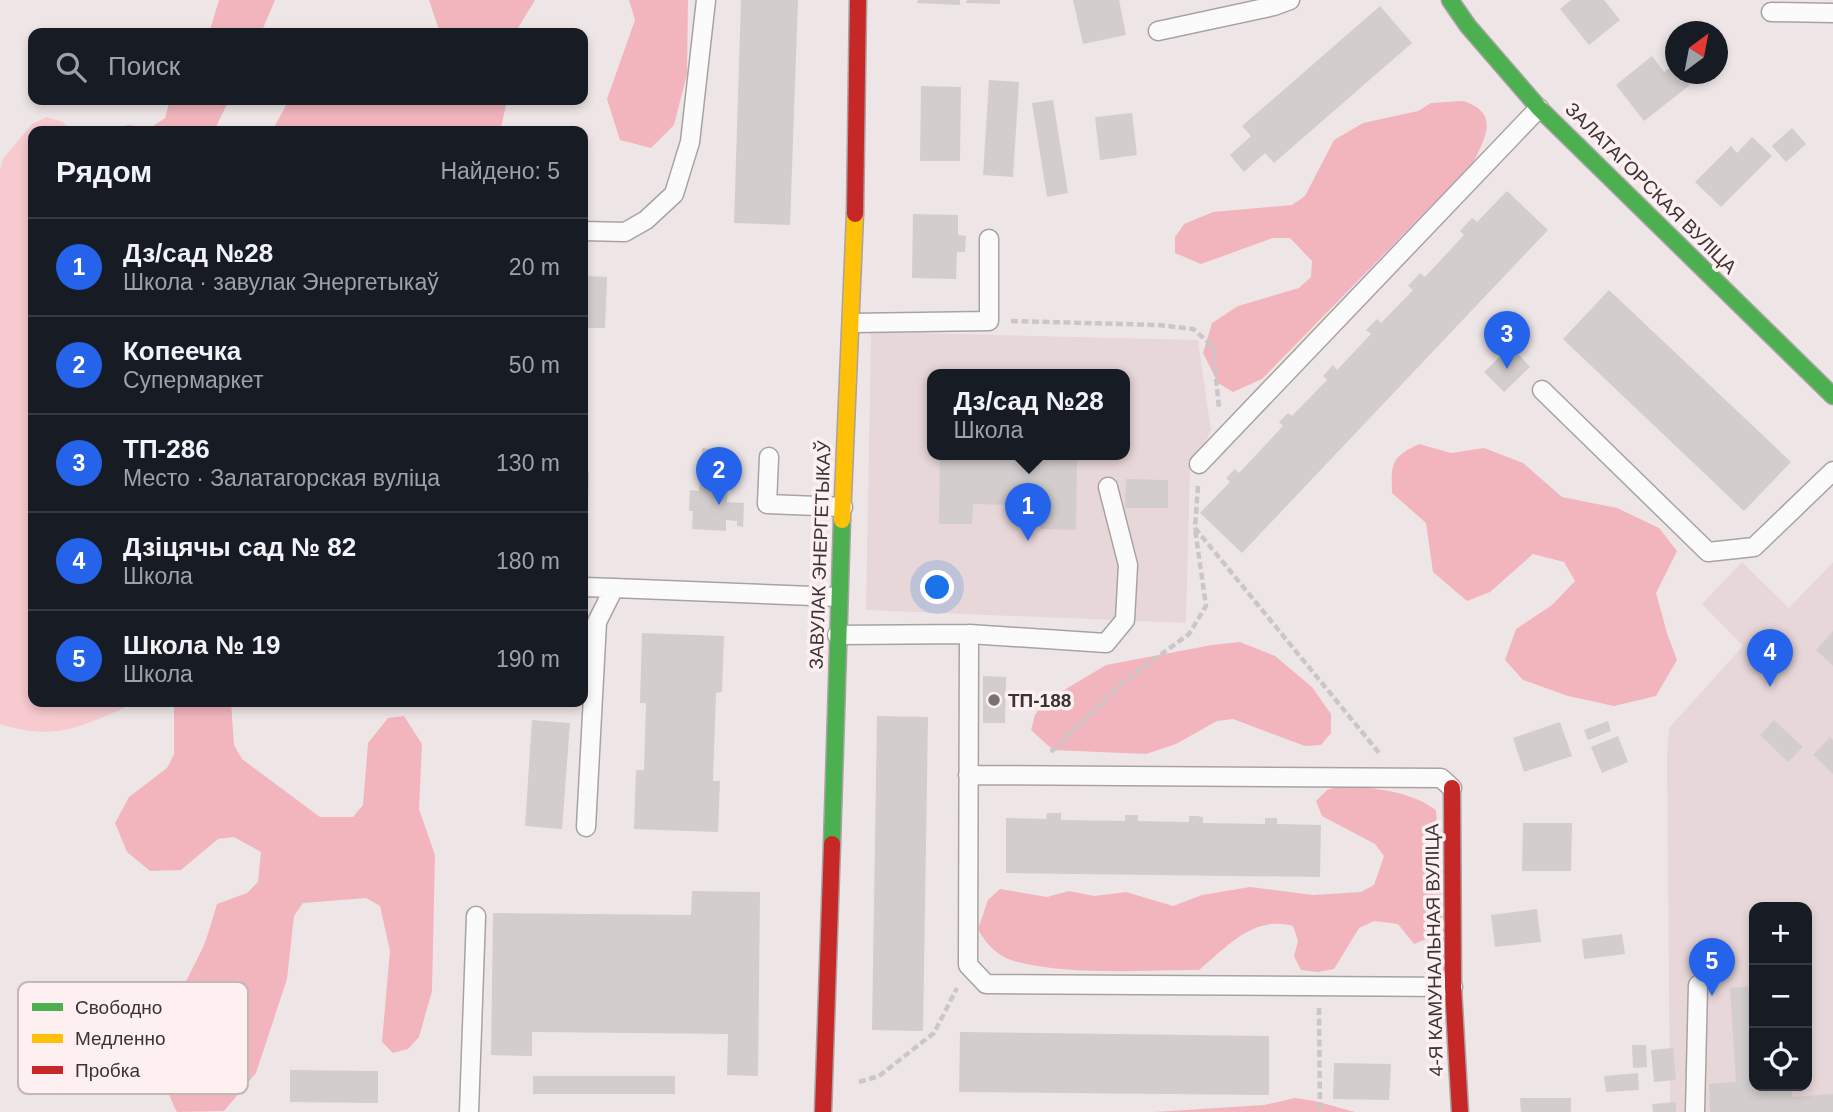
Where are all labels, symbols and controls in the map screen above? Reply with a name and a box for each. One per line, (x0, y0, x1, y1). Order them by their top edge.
north arrow (1665, 21, 1728, 84)
search box (28, 28, 588, 105)
icon: search (52, 48, 90, 86)
text: Поиск (108, 51, 180, 81)
street label: ЗАЛАТАГОРСКАЯ ВУЛІЦА (1561, 98, 1741, 278)
text: Рядом (56, 155, 152, 188)
text: Найдено: 5 (440, 158, 560, 184)
text: Дз/сад №28 (123, 238, 273, 268)
text: 1 (73, 254, 85, 280)
text: 20 m (509, 254, 560, 280)
text: Школа · завулак Энергетыкаў (123, 269, 439, 295)
pin: 3 (1484, 311, 1530, 369)
text: Копеечка (123, 336, 241, 366)
text: 2 (73, 352, 85, 378)
text: 50 m (509, 352, 560, 378)
text: Супермаркет (123, 367, 263, 393)
popup (927, 369, 1130, 460)
text: Дз/сад №28 (953, 386, 1104, 416)
text: Школа (953, 417, 1023, 443)
text: ТП-286 (123, 434, 210, 464)
street label: ЗАВУЛАК ЭНЕРГЕТЫКАЎ (806, 439, 835, 670)
pin: 2 (696, 447, 742, 505)
text: 3 (73, 450, 85, 476)
text: 130 m (496, 450, 560, 476)
text: Место · Залатагорская вуліца (123, 465, 440, 491)
pin: 1 (1005, 483, 1051, 541)
text: Дзіцячы сад № 82 (123, 532, 356, 562)
text: 4 (73, 548, 85, 574)
text: 180 m (496, 548, 560, 574)
text: Школа (123, 563, 193, 589)
your location (920, 570, 954, 604)
pin: 4 (1747, 629, 1793, 687)
text: Школа № 19 (123, 630, 280, 660)
text: 5 (73, 646, 85, 672)
text: 190 m (496, 646, 560, 672)
text: Школа (123, 661, 193, 687)
place label: ТП-188 (1008, 690, 1071, 711)
marker: ТП-188 (986, 692, 1002, 708)
street label: 4-Я КАМУНАЛЬНАЯ ВУЛІЦА (1421, 823, 1447, 1076)
map controls (1749, 902, 1812, 1091)
button: + (1749, 902, 1812, 965)
pin: 5 (1689, 938, 1735, 996)
button: − (1749, 965, 1812, 1028)
legend (18, 982, 248, 1094)
text: Свободно (75, 997, 162, 1018)
text: Медленно (75, 1028, 165, 1049)
button: locate (1749, 1028, 1812, 1091)
text: Пробка (75, 1060, 140, 1081)

